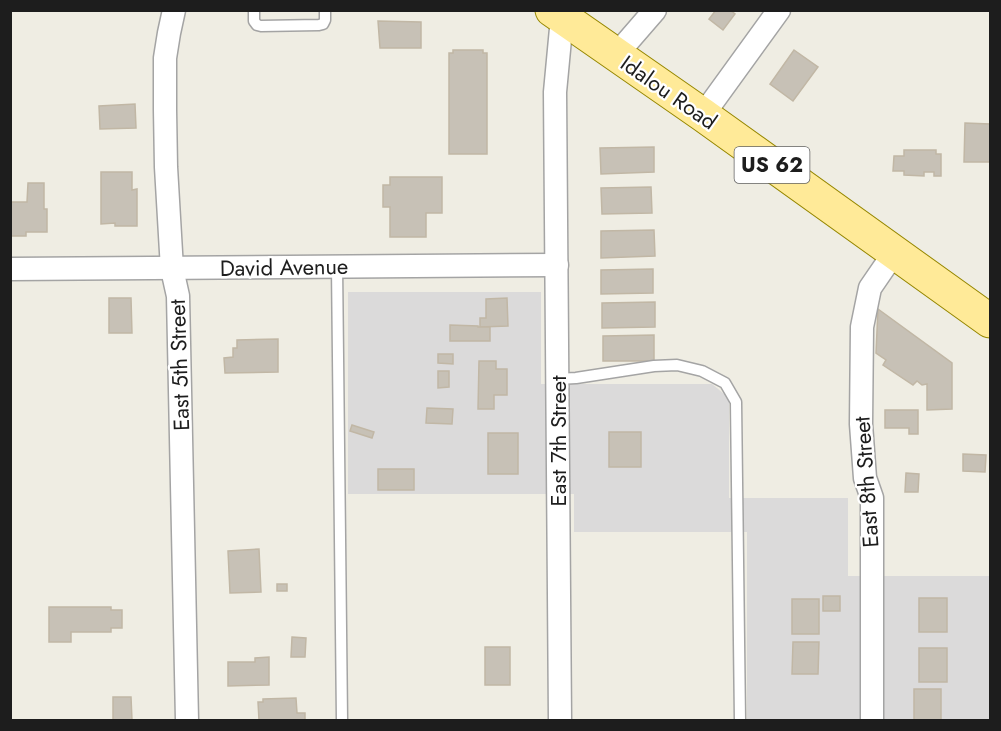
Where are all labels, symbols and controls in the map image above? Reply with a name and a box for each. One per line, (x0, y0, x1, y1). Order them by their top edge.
street label: Idalou Road (614, 47, 724, 137)
road number: US 62 (734, 147, 810, 183)
street label: David Avenue (219, 250, 349, 284)
street label: East 5th Street (161, 298, 197, 431)
street label: East 7th Street (542, 375, 574, 506)
street label: East 8th Street (845, 415, 887, 549)

